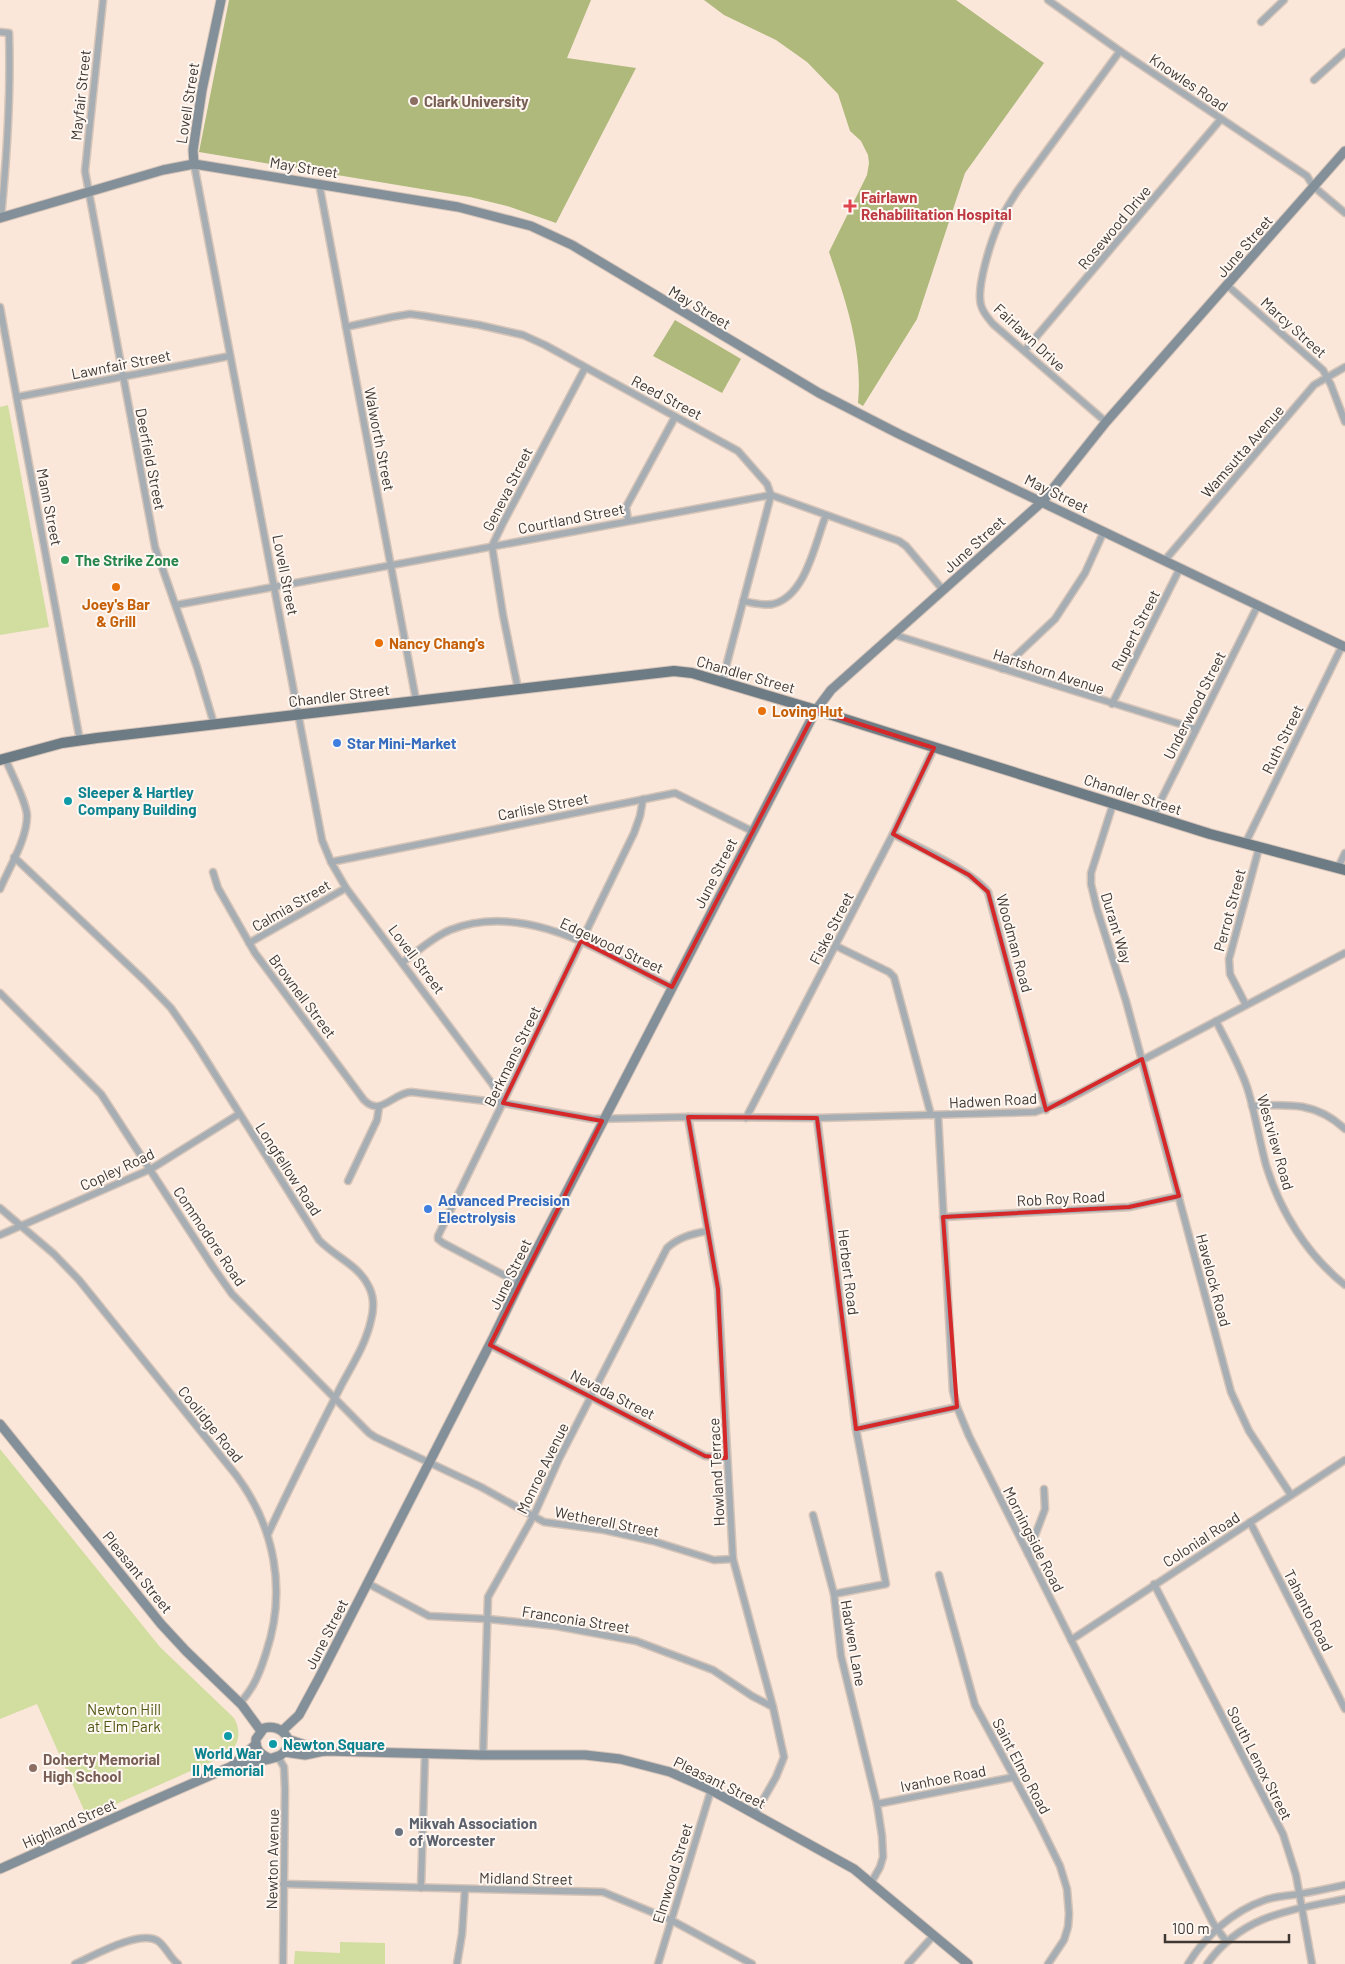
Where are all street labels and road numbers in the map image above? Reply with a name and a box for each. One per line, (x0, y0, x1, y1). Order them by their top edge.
street label: Mayfair Street (66, 49, 94, 141)
street label: Knowles Road (1146, 49, 1232, 115)
street label: Lovell Street (172, 61, 202, 145)
street label: May Street (268, 153, 340, 181)
street label: Rosewood Drive (1074, 181, 1154, 273)
street label: June Street (1212, 211, 1276, 281)
street label: May Street (666, 281, 734, 333)
street label: Marcy Street (1257, 293, 1331, 361)
street label: Fairlawn Drive (990, 299, 1070, 375)
street label: Lawnfair Street (70, 346, 172, 382)
street label: Reed Street (629, 371, 705, 423)
street label: Walworth Street (361, 386, 399, 492)
street label: Wamsutta Avenue (1197, 401, 1287, 501)
street label: Deerfield Street (132, 406, 170, 512)
street label: Geneva Street (478, 444, 536, 534)
street label: Mann Street (34, 467, 66, 547)
street label: May Street (1022, 470, 1092, 516)
street label: Courtland Street (516, 499, 626, 537)
street label: June Street (940, 512, 1008, 576)
street label: Lovell Street (269, 533, 303, 617)
street label: Rupert Street (1107, 586, 1163, 674)
street label: Hartshorn Avenue (991, 644, 1107, 698)
street label: Underwood Street (1159, 648, 1229, 762)
street label: Chandler Street (695, 651, 797, 697)
street label: Chandler Street (287, 680, 391, 710)
street label: Ruth Street (1258, 701, 1306, 777)
street label: Chandler Street (1082, 770, 1184, 818)
street label: Carlisle Street (496, 788, 590, 824)
street label: June Street (690, 835, 740, 911)
street label: Perrot Street (1209, 867, 1249, 953)
street label: Calmia Street (248, 875, 334, 935)
street label: Fiske Street (805, 889, 857, 967)
street label: Durant Way (1098, 890, 1136, 966)
street label: Woodman Road (993, 892, 1037, 994)
street label: Edgewood Street (557, 913, 667, 977)
street label: Lovell Street (385, 921, 449, 997)
street label: Brownell Street (266, 951, 340, 1041)
street label: Berkmans Street (480, 1003, 544, 1109)
street label: Hadwen Road (948, 1089, 1038, 1111)
street label: Westview Road (1254, 1092, 1298, 1192)
street label: Longfellow Road (252, 1119, 326, 1219)
street label: Copley Road (77, 1144, 157, 1194)
street label: Commodore Road (170, 1183, 250, 1289)
street label: Rob Roy Road (1016, 1187, 1106, 1209)
street label: Herbert Road (835, 1228, 863, 1316)
street label: Havelock Road (1193, 1232, 1235, 1328)
street label: June Street (485, 1236, 535, 1312)
street label: Nevada Street (568, 1365, 658, 1423)
street label: Coolidge Road (175, 1382, 247, 1466)
street label: Howland Terrace (704, 1417, 728, 1527)
street label: Monroe Avenue (512, 1419, 572, 1517)
street label: Morningside Road (1000, 1483, 1068, 1595)
street label: Wetherell Street (553, 1502, 661, 1540)
street label: Colonial Road (1159, 1507, 1243, 1571)
street label: Pleasant Street (99, 1527, 177, 1617)
street label: Tahanto Road (1281, 1566, 1337, 1654)
street label: June Street (301, 1596, 351, 1672)
street label: Hadwen Lane (838, 1598, 870, 1688)
street label: Franconia Street (521, 1602, 631, 1636)
street label: South Lenox Street (1224, 1703, 1296, 1823)
street label: Saint Elmo Road (989, 1715, 1055, 1817)
street label: Pleasant Street (671, 1752, 769, 1812)
street label: Ivanhoe Road (899, 1761, 987, 1795)
street label: Highland Street (19, 1794, 119, 1852)
street label: Newton Avenue (262, 1808, 282, 1910)
street label: Elmwood Street (648, 1821, 696, 1925)
street label: Midland Street (479, 1868, 573, 1888)

